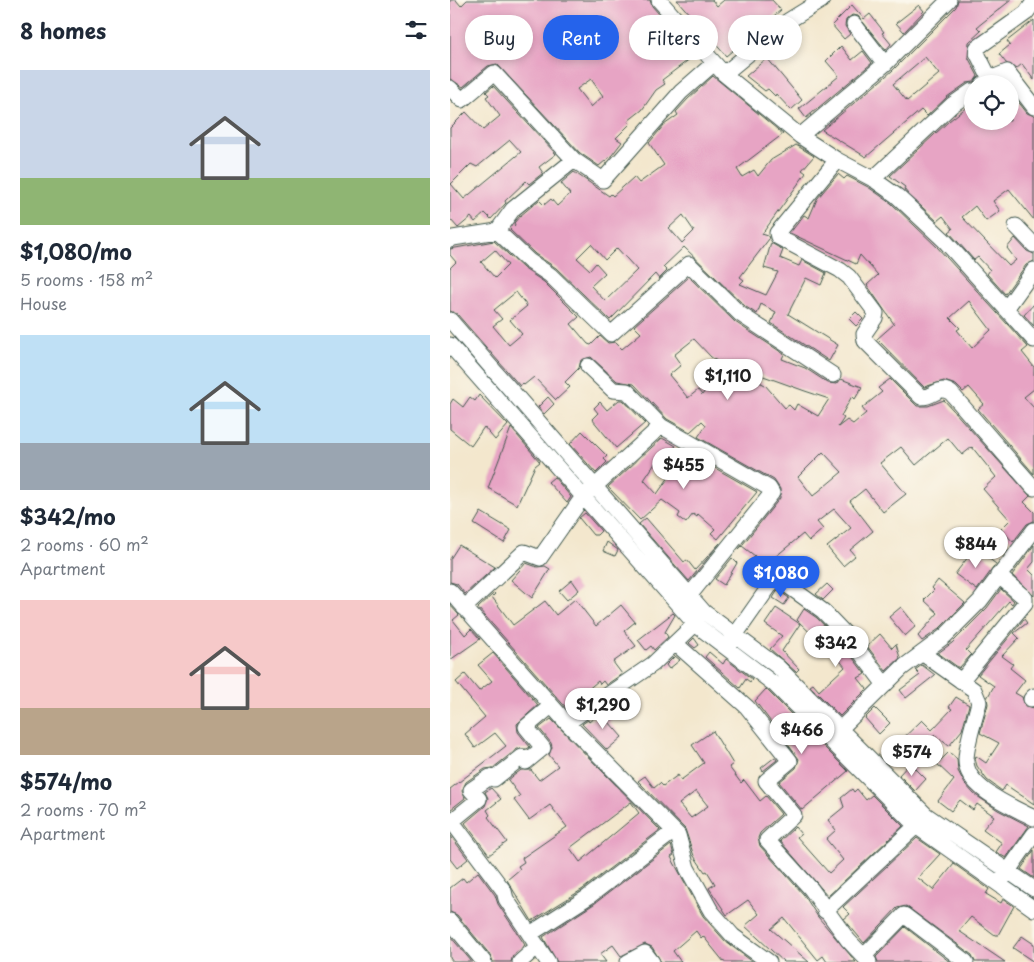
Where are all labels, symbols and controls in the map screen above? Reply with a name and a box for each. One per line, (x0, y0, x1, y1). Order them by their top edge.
text: 8 homes (20, 14, 106, 46)
chip: Buy (465, 15, 533, 60)
chip: Rent (543, 15, 619, 60)
chip: Filters (629, 15, 718, 60)
chip: New (728, 15, 802, 60)
icon: filters (402, 16, 430, 44)
map controls (964, 75, 1019, 130)
button: locate (964, 75, 1019, 130)
icon: home (180, 103, 270, 193)
text: $1,080/mo (20, 235, 132, 267)
text: 5 rooms · 158 m² (20, 267, 153, 291)
text: House (20, 291, 67, 315)
pin: $1,110 (687, 358, 769, 401)
text: $1,110 (705, 363, 751, 387)
icon: home (180, 368, 270, 458)
pin: $455 (654, 448, 714, 490)
text: $455 (663, 452, 705, 476)
text: $342/mo (20, 500, 116, 532)
pin: $844 (946, 526, 1006, 569)
text: $844 (955, 531, 997, 555)
text: 2 rooms · 60 m² (20, 532, 149, 556)
text: Apartment (20, 556, 105, 580)
pin: $1,080 (740, 556, 822, 598)
text: $1,080 (753, 560, 809, 584)
pin: $342 (806, 626, 866, 668)
text: $342 (815, 630, 857, 654)
icon: home (180, 633, 270, 723)
pin: $1,290 (562, 688, 644, 730)
text: $1,290 (576, 692, 630, 716)
pin: $466 (772, 712, 832, 755)
text: $466 (781, 717, 823, 741)
pin: $574 (882, 734, 942, 777)
text: $574 (892, 739, 932, 763)
text: $574/mo (20, 765, 112, 797)
text: 2 rooms · 70 m² (20, 797, 147, 821)
text: Apartment (20, 821, 105, 845)

